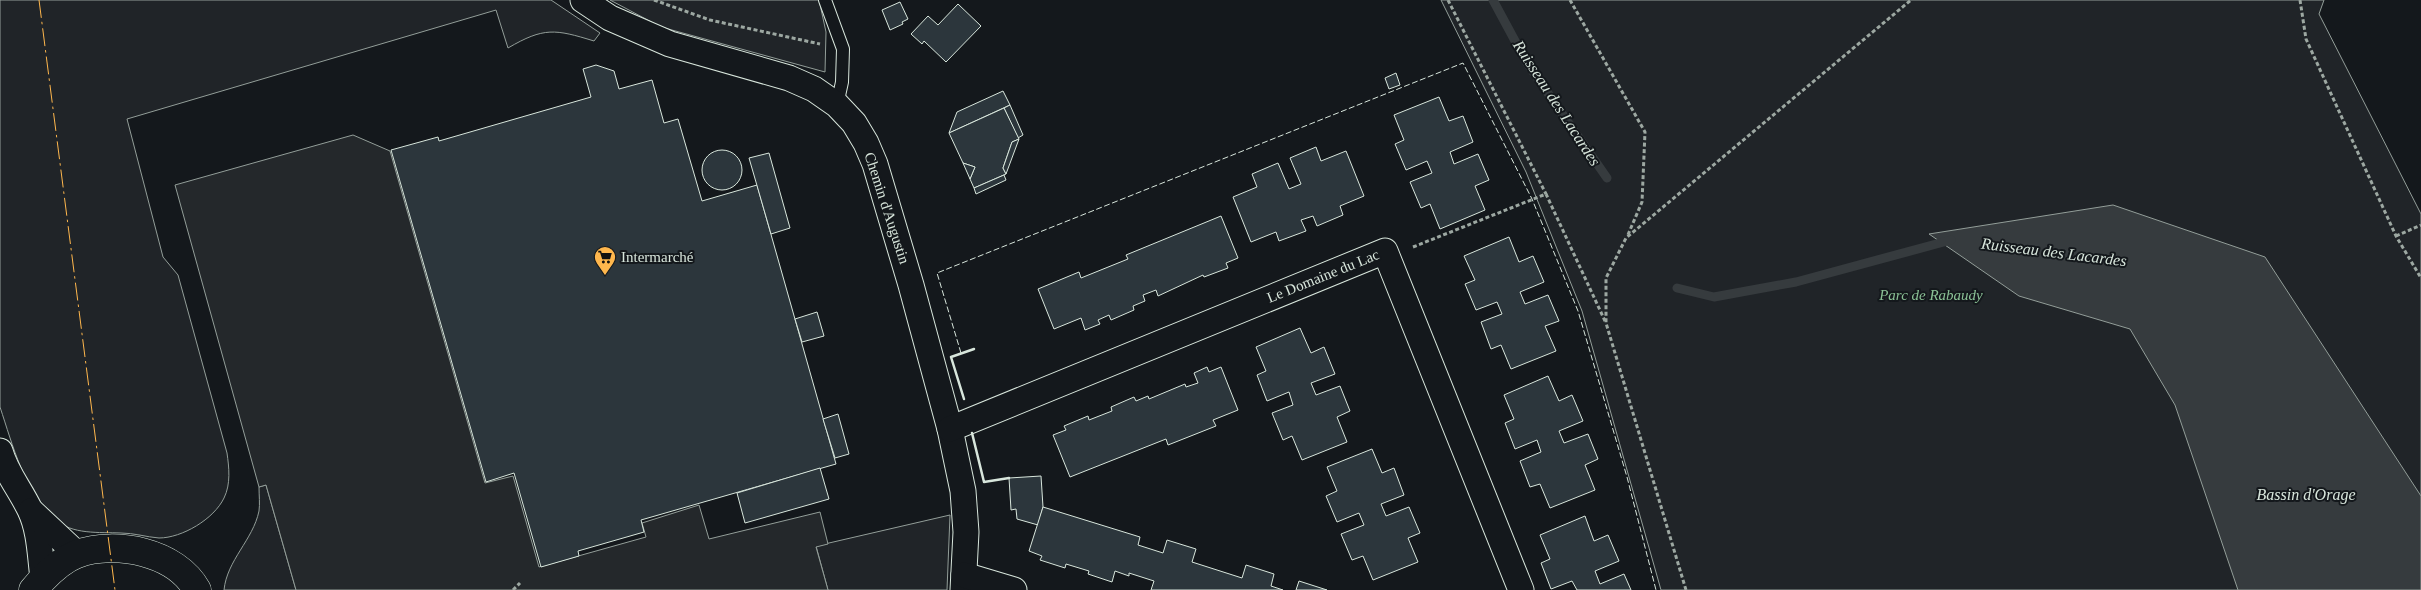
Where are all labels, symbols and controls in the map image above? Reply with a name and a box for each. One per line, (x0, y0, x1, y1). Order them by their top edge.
water label: Ruisseau des Lacardes (1510, 36, 1604, 169)
street label: Chemin d'Augustin (861, 150, 913, 266)
water label: Ruisseau des Lacardes (1979, 235, 2128, 269)
supermarket icon: Intermarché (593, 245, 617, 276)
street label: Le Domaine du Lac (1265, 246, 1382, 306)
place label: Intermarché (621, 249, 694, 265)
park label: Parc de Rabaudy (1878, 287, 1983, 303)
water label: Bassin d'Orage (2257, 486, 2355, 504)

